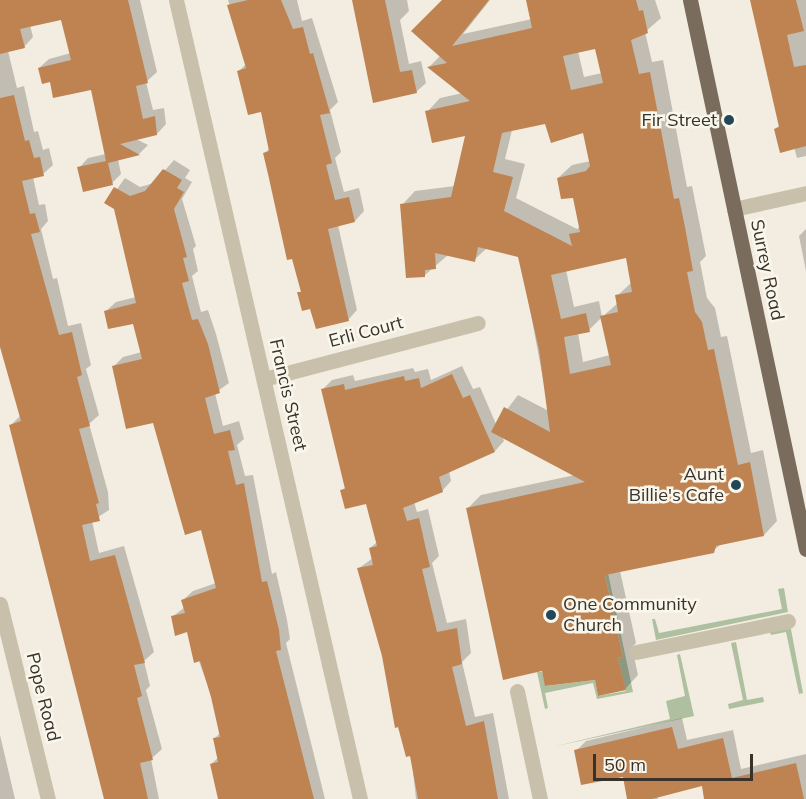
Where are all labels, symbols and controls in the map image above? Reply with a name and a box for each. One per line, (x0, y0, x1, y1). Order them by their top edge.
place label: Fir Street (642, 109, 717, 131)
marker: Fir Street (722, 113, 736, 127)
street label: Surrey Road (746, 218, 788, 322)
street label: Erli Court (326, 312, 406, 352)
street label: Francis Street (265, 337, 311, 453)
place label: Aunt Billie's Cafe (629, 464, 724, 506)
marker: Aunt Billie's Cafe (729, 478, 743, 492)
place label: One Community Church (563, 594, 697, 636)
marker: One Community Church (544, 608, 558, 622)
street label: Pope Road (22, 650, 64, 744)
scale bar (596, 742, 756, 780)
text: 50 m (604, 753, 646, 776)

